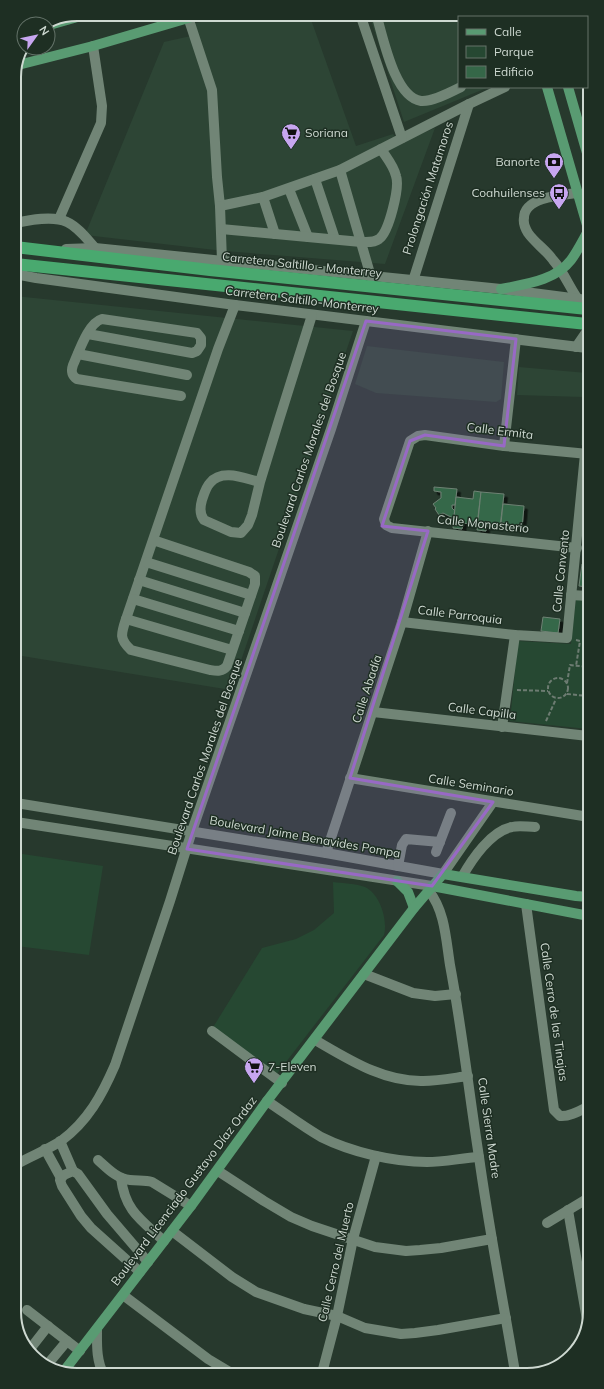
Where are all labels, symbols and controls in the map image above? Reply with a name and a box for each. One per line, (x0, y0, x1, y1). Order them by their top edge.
north arrow (16, 16, 56, 56)
legend (458, 16, 588, 88)
text: N (36, 23, 53, 38)
text: Calle (494, 24, 521, 39)
text: Parque (494, 44, 534, 59)
text: Edificio (494, 64, 534, 79)
street label: Prolongación Matamoros (399, 119, 456, 256)
supermarket icon: Soriana (280, 122, 302, 150)
place label: Soriana (305, 125, 348, 140)
bank icon: Banorte (543, 151, 565, 179)
place label: Banorte (495, 154, 540, 169)
bus stop icon: Coahuilenses (548, 182, 570, 210)
place label: Coahuilenses (471, 185, 545, 200)
street label: Carretera Saltillo - Monterrey (221, 249, 383, 280)
street label: Carretera Saltillo-Monterrey (224, 283, 380, 316)
street label: Boulevard Carlos Morales del Bosque (268, 350, 349, 550)
street label: Calle Ermita (466, 419, 534, 442)
street label: Calle Monasterio (436, 511, 530, 536)
street label: Calle Convento (549, 529, 572, 613)
street label: Calle Parroquia (417, 602, 503, 627)
street label: Calle Abadía (348, 653, 385, 725)
street label: Boulevard Carlos Morales del Bosque (164, 657, 245, 857)
street label: Calle Capilla (447, 699, 517, 722)
street label: Calle Seminario (427, 770, 515, 799)
street label: Boulevard Jaime Benavides Pompa (208, 812, 402, 861)
street label: Calle Cerro de las Tinajas (537, 942, 572, 1082)
supermarket icon: 7-Eleven (243, 1056, 265, 1084)
place label: 7-Eleven (268, 1059, 317, 1074)
street label: Calle Sierra Madre (475, 1076, 504, 1179)
street label: Boulevard Licenciado Gustavo Díaz Ordaz (107, 1093, 260, 1288)
street label: Calle Cerro del Muerto (314, 1200, 357, 1323)

